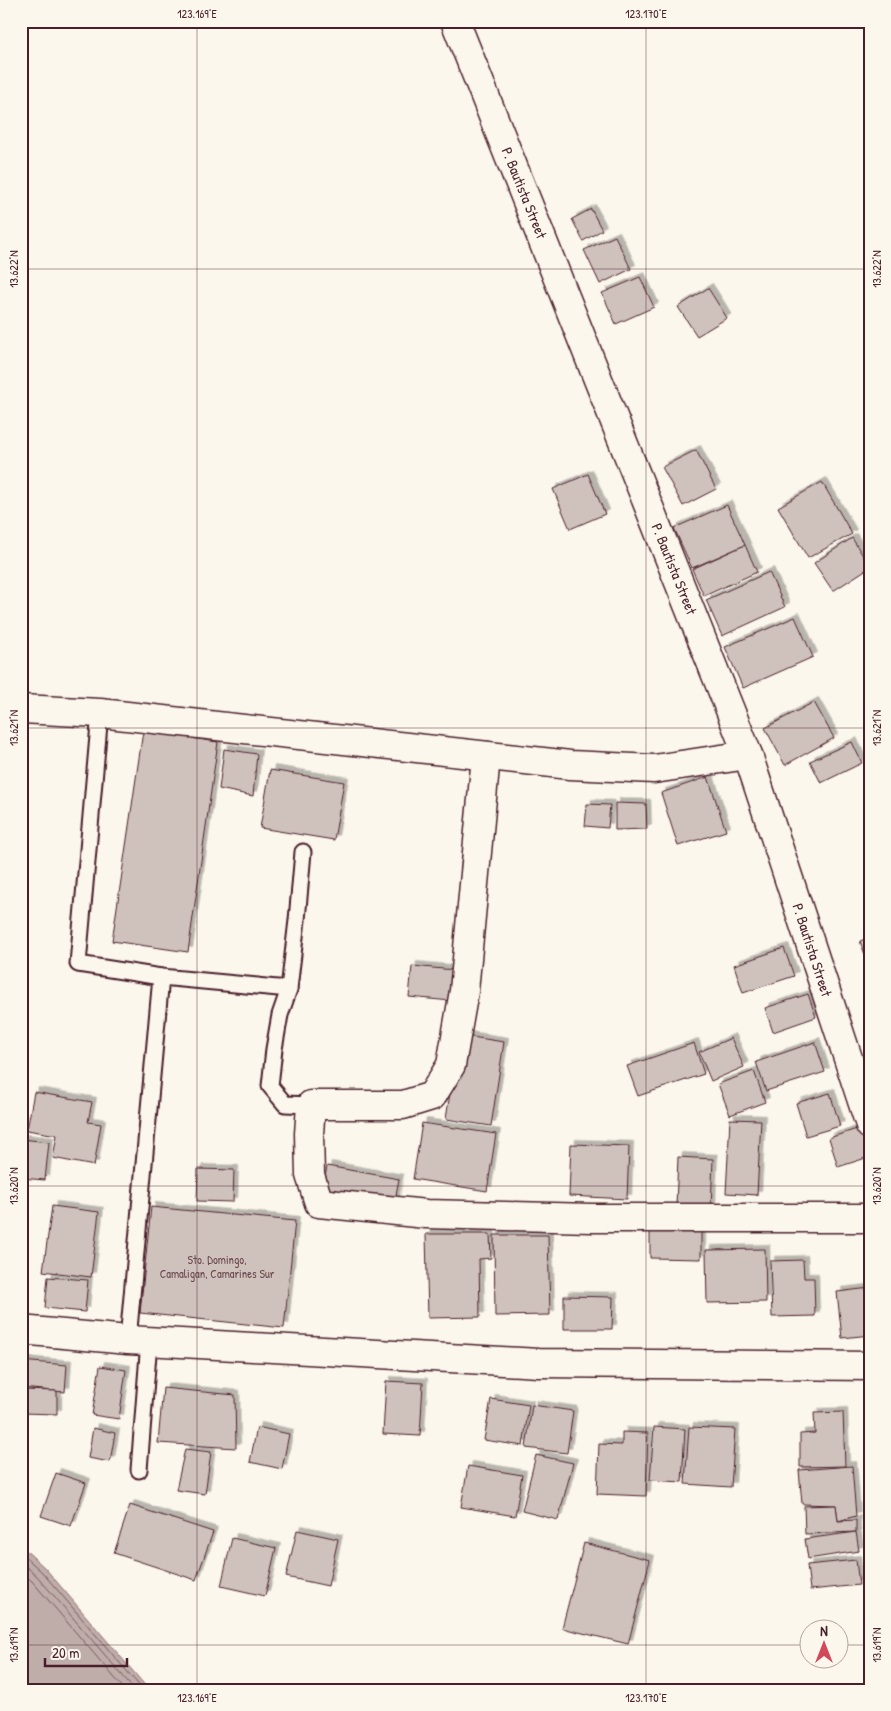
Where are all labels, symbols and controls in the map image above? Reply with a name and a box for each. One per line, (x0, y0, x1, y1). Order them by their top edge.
text: 123.169°E (177, 5, 217, 22)
text: 123.170°E (625, 5, 668, 22)
street label: P. Bautista Street (497, 144, 553, 243)
text: 13.622°N (5, 250, 22, 288)
text: 13.622°N (868, 250, 885, 288)
street label: P. Bautista Street (647, 520, 703, 619)
text: 13.621°N (5, 710, 22, 746)
text: 13.621°N (868, 710, 885, 746)
street label: P. Bautista Street (787, 900, 838, 1000)
text: 13.620°N (5, 1167, 22, 1205)
text: 13.620°N (868, 1167, 885, 1205)
house number: Sto. Domingo, Camaligan, Camarines Sur (160, 1251, 275, 1282)
north arrow (798, 1618, 848, 1668)
text: N (820, 1621, 828, 1640)
text: 13.619°N (5, 1627, 22, 1663)
text: 13.619°N (868, 1627, 885, 1663)
scale bar (45, 1636, 128, 1668)
text: 20 m (52, 1642, 79, 1663)
text: 123.169°E (177, 1689, 217, 1706)
text: 123.170°E (625, 1689, 668, 1706)

